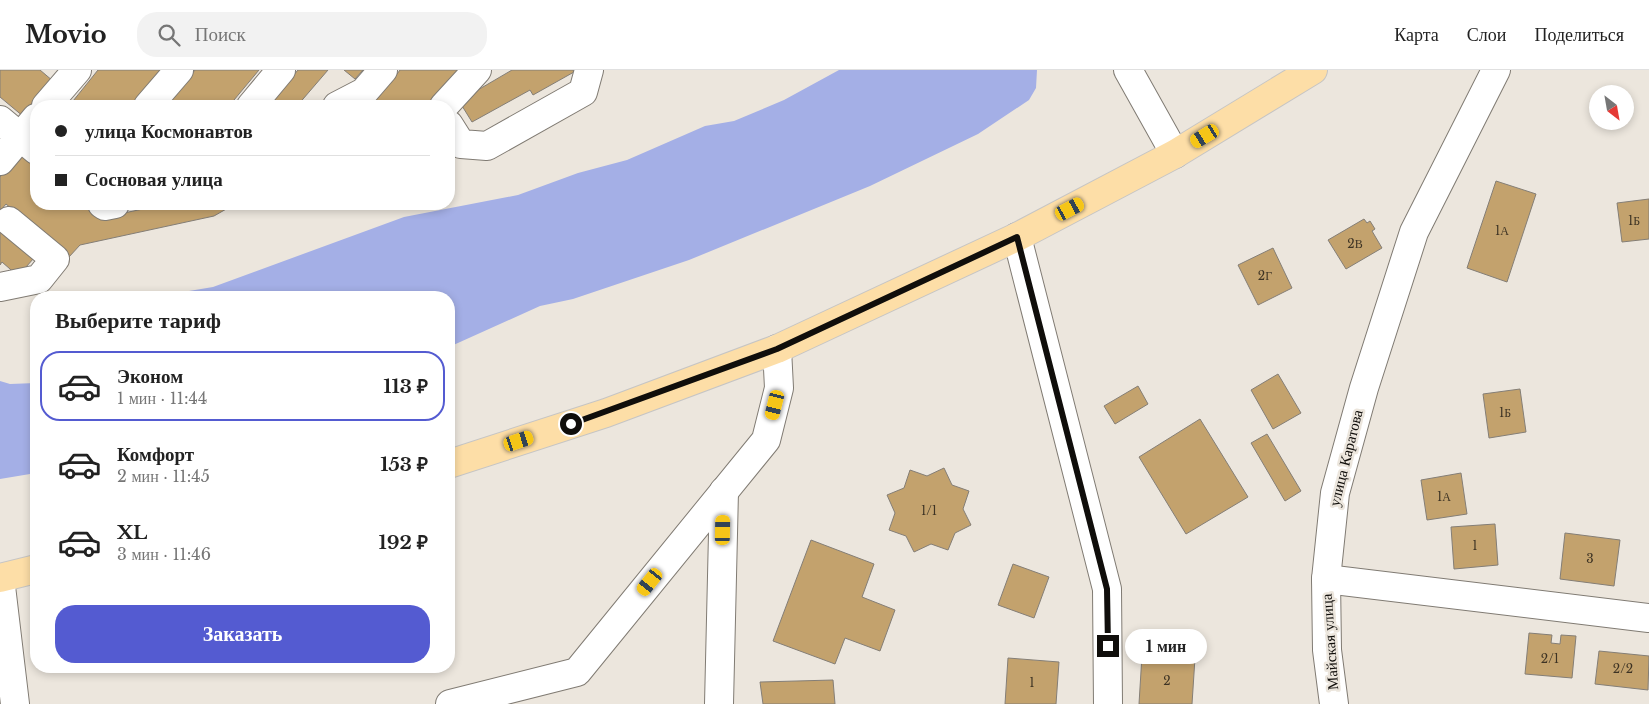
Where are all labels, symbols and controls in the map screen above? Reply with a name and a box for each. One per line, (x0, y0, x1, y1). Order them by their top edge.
search box (137, 12, 487, 57)
text: Movio (25, 20, 107, 49)
icon: search (155, 21, 183, 49)
text: Поиск (195, 23, 246, 46)
text: Карта (1394, 24, 1439, 46)
text: Слои (1467, 24, 1506, 46)
text: Поделиться (1534, 24, 1624, 46)
north arrow (1589, 85, 1634, 130)
map controls (1589, 85, 1634, 130)
text: улица Космонавтов (85, 120, 253, 143)
car (1188, 122, 1221, 150)
text: Сосновая улица (85, 168, 223, 191)
car (1053, 195, 1086, 223)
house number: 1Б (1628, 213, 1640, 228)
house number: 1А (1495, 223, 1509, 238)
house number: 2В (1347, 236, 1363, 251)
house number: 2Г (1258, 268, 1272, 283)
text: Выберите тариф (55, 307, 221, 334)
icon: car (57, 364, 102, 409)
text: Эконом (117, 365, 183, 388)
text: 113 ₽ (383, 375, 428, 398)
text: 1 мин · 11:44 (117, 388, 207, 408)
car (764, 389, 785, 421)
house number: 1Б (1499, 405, 1511, 420)
street label: улица Каратова (1324, 407, 1367, 508)
route start (560, 413, 582, 435)
car (502, 429, 535, 453)
icon: car (57, 442, 102, 487)
text: Комфорт (117, 443, 194, 466)
text: 153 ₽ (380, 453, 428, 476)
text: 2 мин · 11:45 (117, 466, 210, 486)
house number: 1А (1437, 489, 1451, 504)
house number: 1/1 (921, 503, 937, 518)
car (715, 515, 730, 545)
icon: car (57, 520, 102, 565)
text: XL (117, 521, 147, 544)
text: 192 ₽ (378, 531, 428, 554)
house number: 1 (1472, 538, 1478, 553)
text: 3 мин · 11:46 (117, 544, 211, 564)
house number: 3 (1586, 551, 1594, 566)
car (634, 566, 665, 598)
street label: Майская улица (1317, 593, 1342, 691)
button: Заказать (55, 605, 430, 663)
callout: 1 мин (1126, 628, 1208, 664)
route end (1097, 635, 1119, 657)
text: 1 мин (1146, 636, 1186, 656)
house number: 2/1 (1541, 651, 1559, 666)
house number: 2/2 (1613, 661, 1633, 676)
house number: 2 (1163, 673, 1171, 688)
house number: 1 (1029, 675, 1035, 690)

